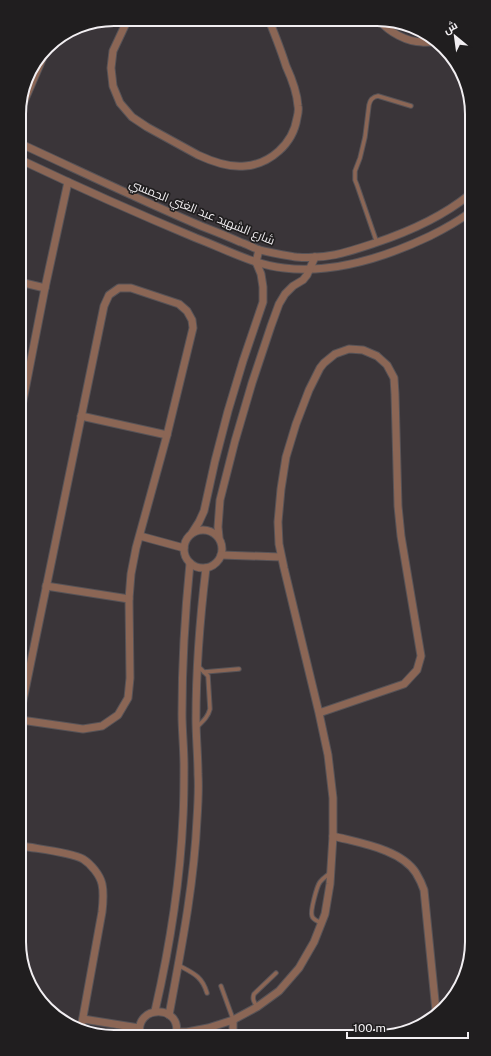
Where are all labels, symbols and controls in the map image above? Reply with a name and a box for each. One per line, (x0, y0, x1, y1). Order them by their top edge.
north arrow (435, 16, 475, 56)
text: ش (441, 19, 460, 37)
street label: شارع الشهيد عبد الغني الجمسي (126, 176, 277, 250)
scale bar (347, 1014, 468, 1040)
text: 100 m (353, 1021, 386, 1035)

